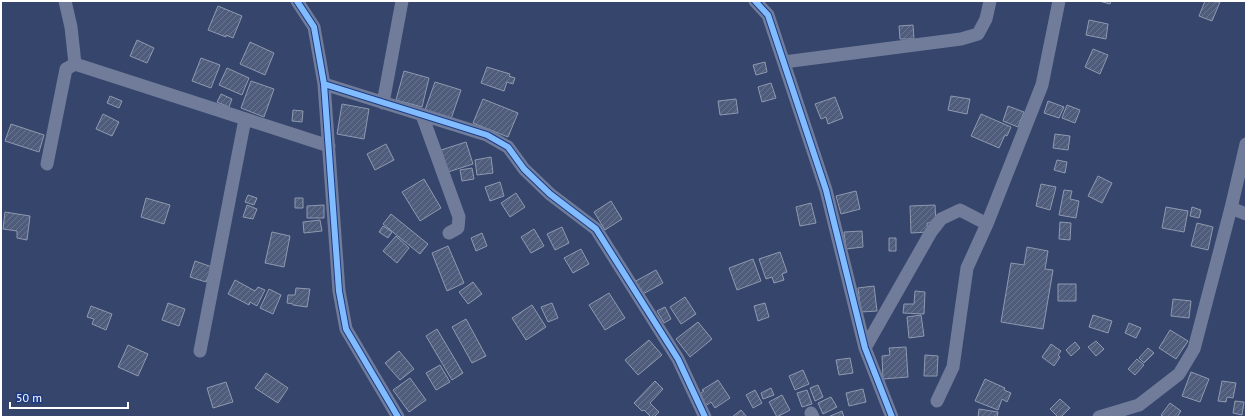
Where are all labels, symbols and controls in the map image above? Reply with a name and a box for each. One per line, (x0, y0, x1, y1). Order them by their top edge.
scale bar (10, 384, 128, 410)
text: 50 m (16, 390, 42, 405)

